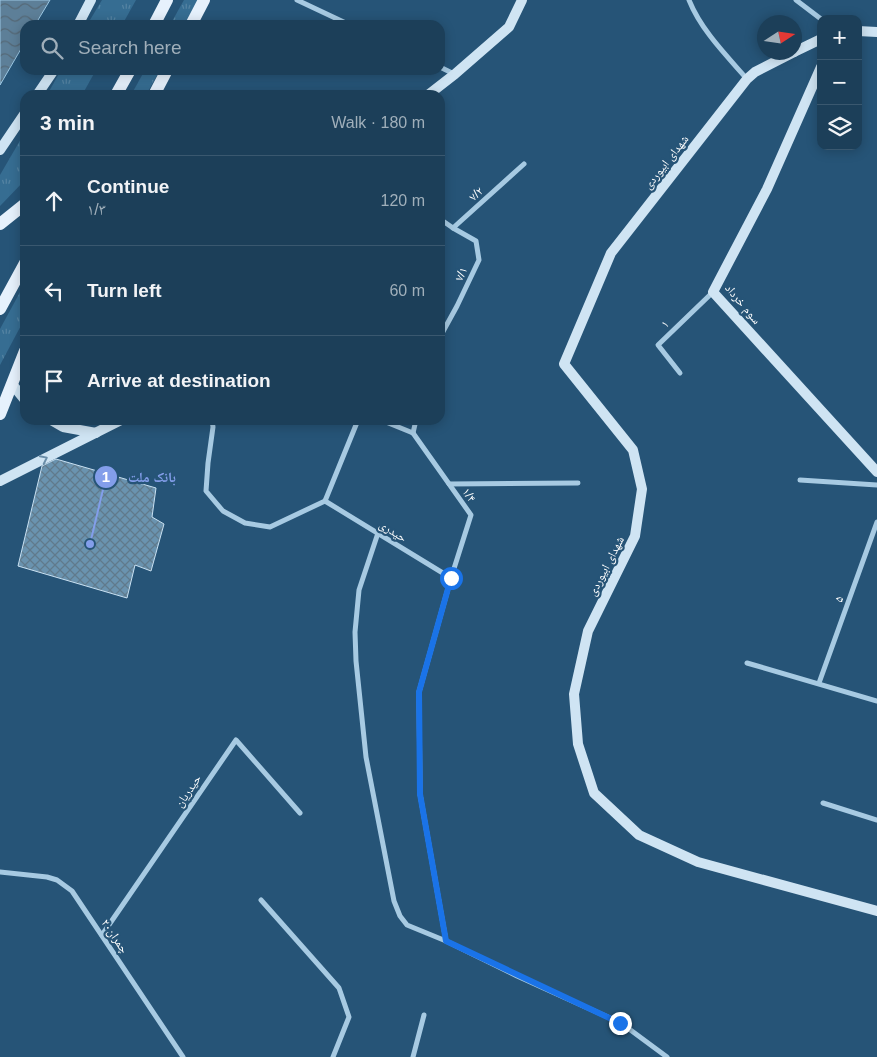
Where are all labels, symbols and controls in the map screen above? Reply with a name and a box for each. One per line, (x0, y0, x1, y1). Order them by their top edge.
north arrow (757, 15, 802, 60)
map controls (817, 15, 862, 150)
button: + (817, 15, 862, 60)
search box (20, 20, 445, 75)
icon: search (38, 34, 66, 62)
text: Search here (78, 37, 182, 58)
button: − (817, 60, 862, 105)
button: layers (817, 105, 862, 150)
text: 3 min (40, 111, 95, 134)
text: Walk · 180 m (331, 114, 425, 131)
street label: شهدای ابیوردی (641, 132, 692, 192)
text: Continue (87, 176, 169, 197)
street label: ۷/۲ (466, 184, 486, 204)
icon: ahead (40, 187, 68, 215)
text: 120 m (381, 192, 425, 209)
text: ۱/۳ (87, 201, 106, 218)
street label: ۷/۱ (452, 265, 470, 283)
icon: left (40, 277, 68, 305)
text: Turn left (87, 280, 162, 301)
street label: سوم خرداد (721, 281, 764, 328)
text: 60 m (389, 282, 425, 299)
street label: ۱ (658, 317, 672, 331)
icon: arrive (40, 367, 68, 395)
text: Arrive at destination (87, 370, 271, 391)
one-way arrow (39, 455, 48, 465)
callout: بانک ملت (93, 463, 186, 492)
text: 1 (102, 468, 110, 485)
text: بانک ملت (128, 469, 176, 486)
street label: ۱/۴ (459, 485, 479, 505)
street label: حیدری (377, 517, 410, 545)
street label: شهدای ابیوردی (585, 534, 627, 598)
route start (440, 567, 463, 590)
street label: ۵ (832, 594, 846, 604)
street label: حیدریان (172, 772, 204, 810)
street label: چمران۲۰ (99, 916, 132, 956)
route end (609, 1012, 632, 1035)

